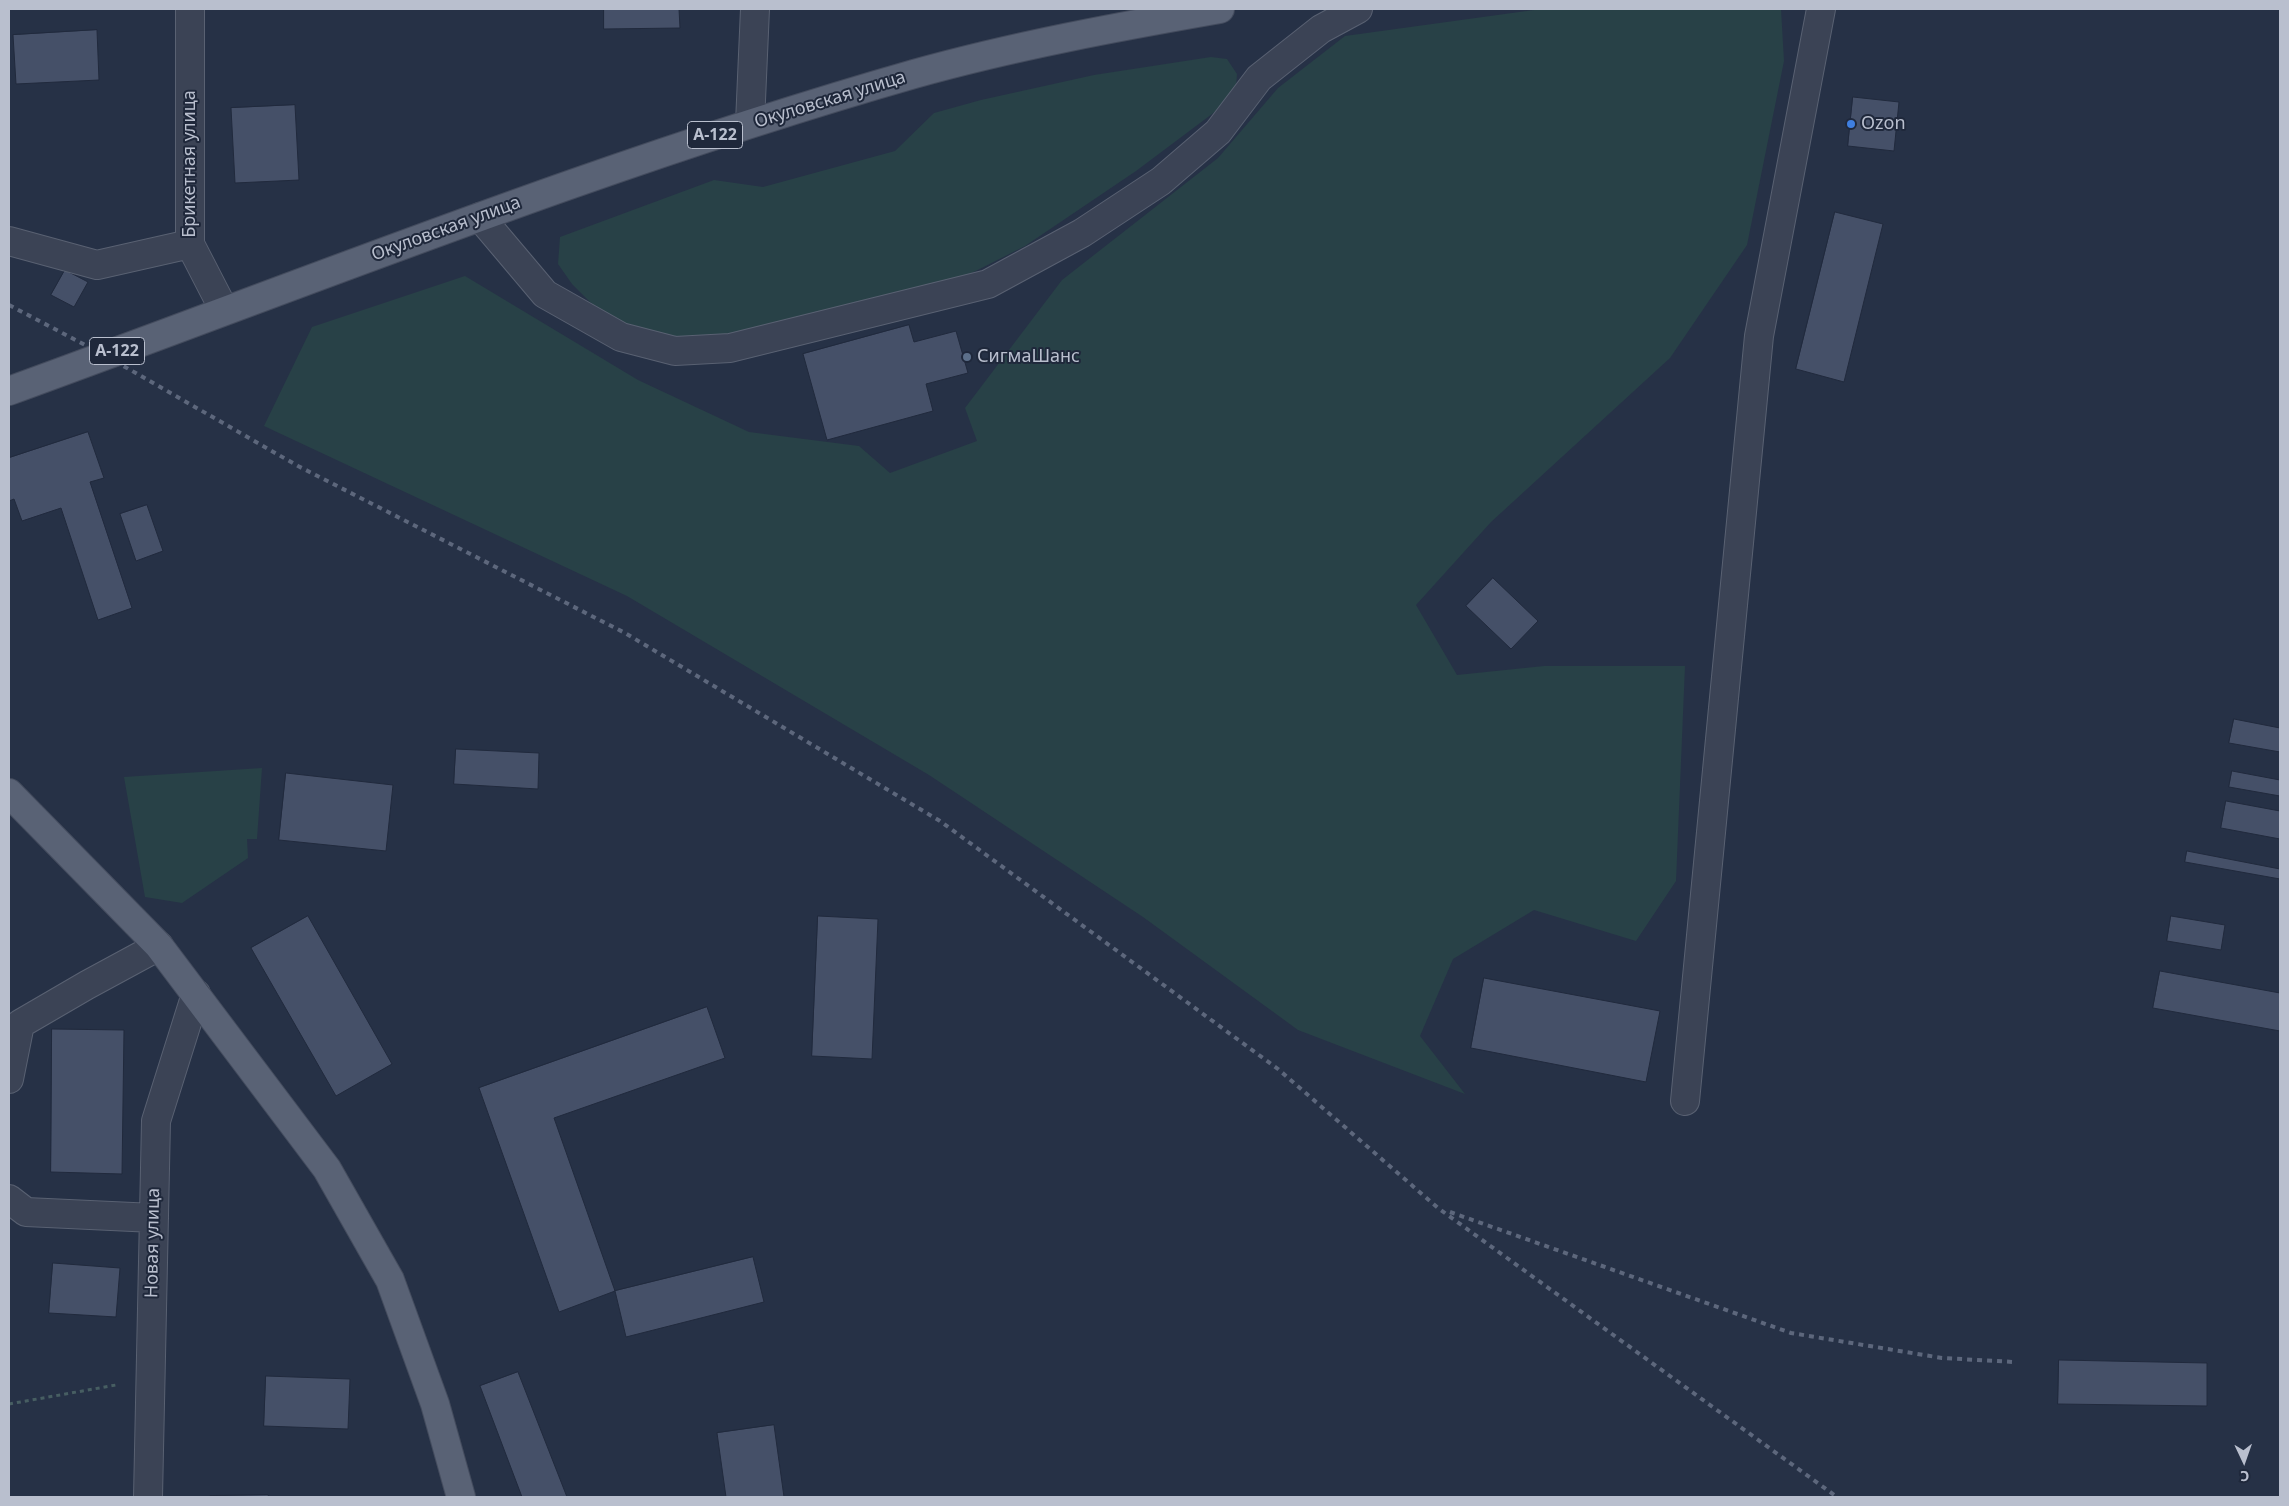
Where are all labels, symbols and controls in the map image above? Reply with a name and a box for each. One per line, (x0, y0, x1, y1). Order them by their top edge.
street label: Окуловская улица (752, 67, 908, 133)
street label: Брикетная улица (179, 90, 201, 238)
place label: Ozon (1861, 113, 1906, 135)
marker: Ozon (1845, 118, 1857, 130)
road number: А-122 (688, 122, 742, 148)
street label: Окуловская улица (368, 192, 524, 266)
road number: А-122 (90, 338, 144, 364)
place label: СигмаШанс (977, 346, 1080, 368)
marker: СигмаШанс (961, 351, 973, 363)
street label: Новая улица (141, 1188, 165, 1298)
north arrow (2219, 1436, 2269, 1486)
text: С (2240, 1467, 2250, 1486)

